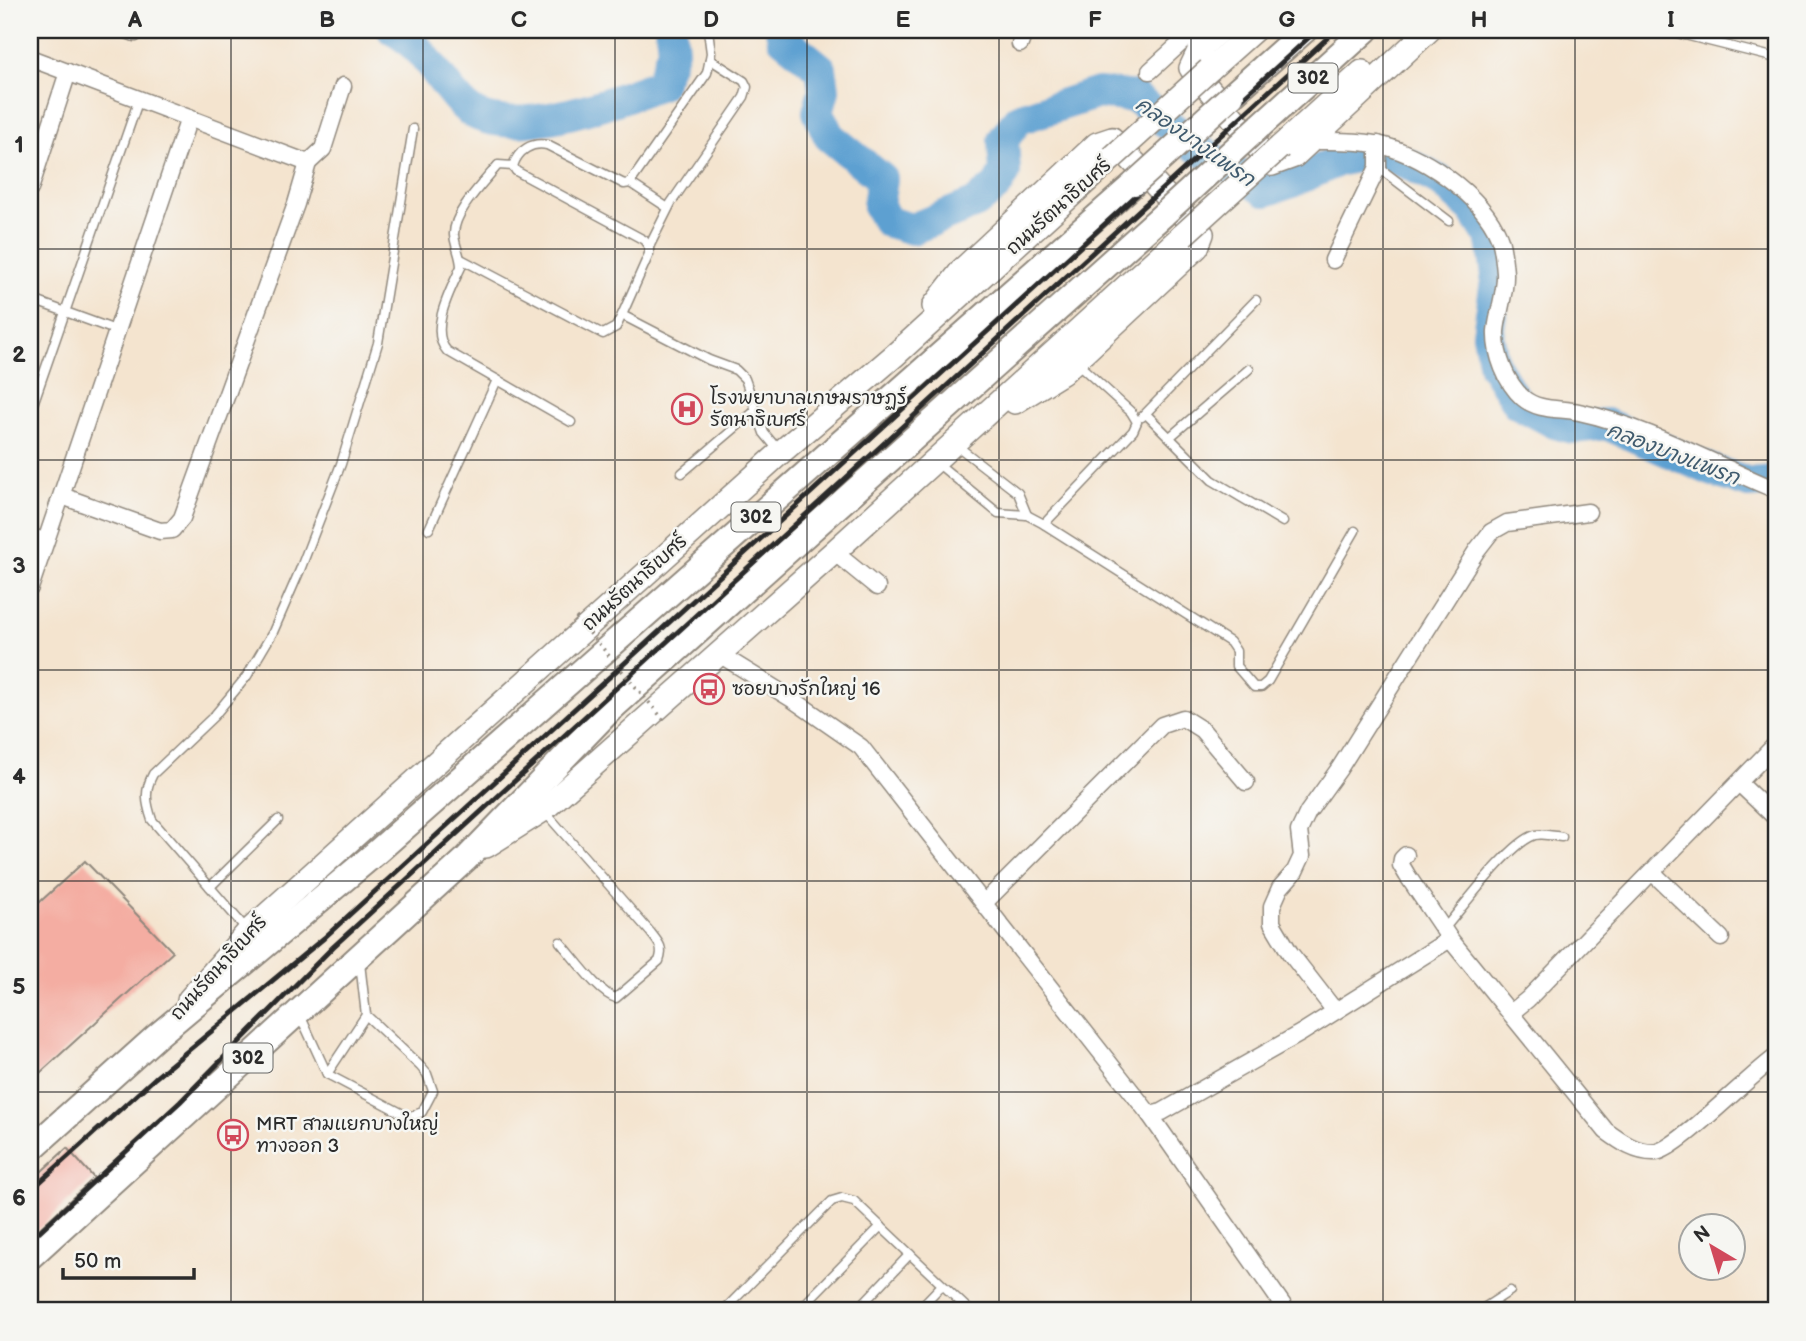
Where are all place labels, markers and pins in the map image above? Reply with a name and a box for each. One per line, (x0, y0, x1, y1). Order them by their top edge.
place label: โรงพยาบาลเกษมราษฏร์ รัตนาธิเบศร์ (710, 385, 907, 432)
hospital icon: โรงพยาบาลเกษมราษฏร์ รัตนาธิเบศร์ (670, 392, 704, 426)
bus stop icon: ซอยบางรักใหญ่ 16 (692, 672, 726, 706)
place label: ซอยบางรักใหญ่ 16 (732, 676, 881, 701)
place label: MRT สามแยกบางใหญ่ ทางออก 3 (256, 1111, 439, 1158)
bus stop icon: MRT สามแยกบางใหญ่ ทางออก 3 (216, 1118, 250, 1152)

